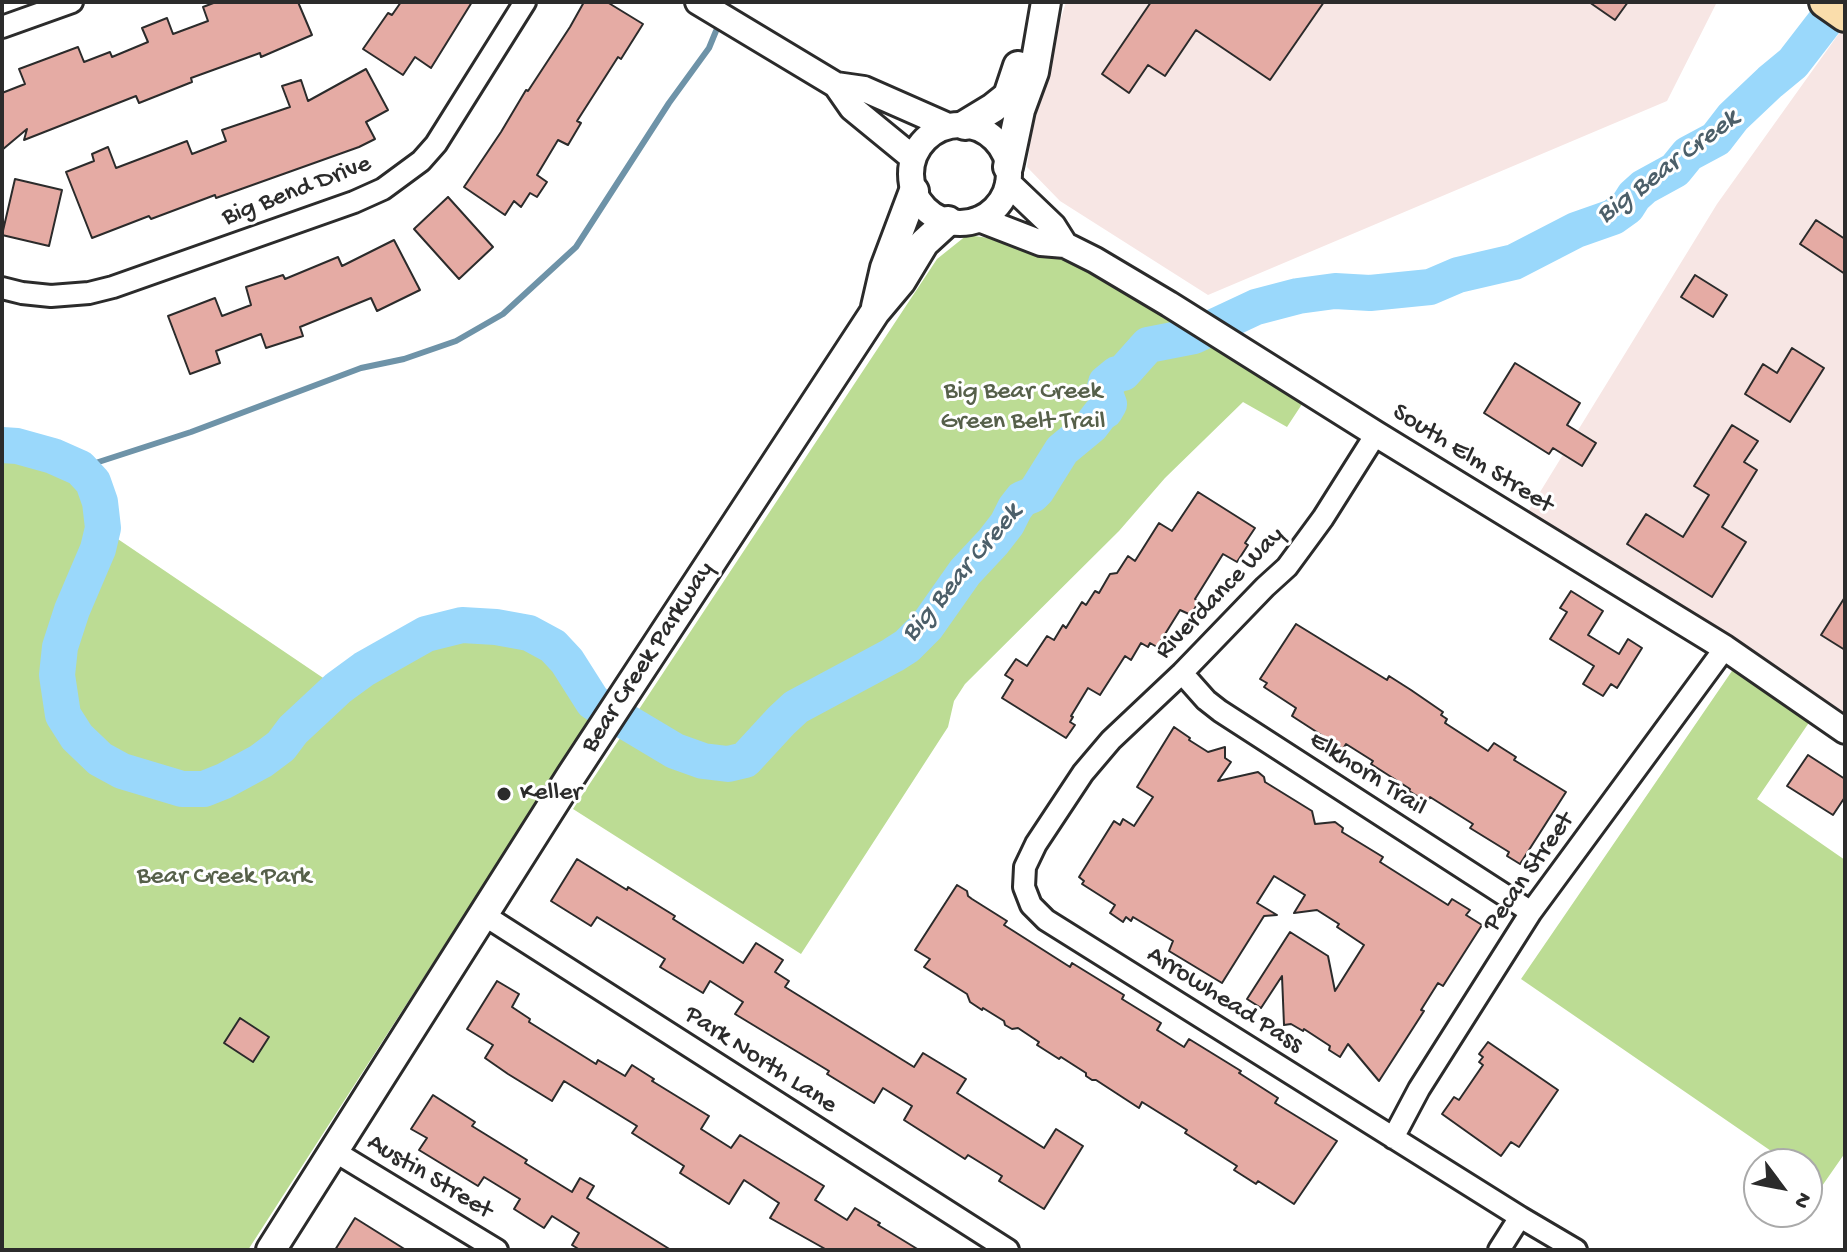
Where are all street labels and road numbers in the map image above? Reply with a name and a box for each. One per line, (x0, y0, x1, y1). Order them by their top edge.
street label: Big Bend Drive (218, 149, 376, 235)
street label: South Elm Street (1386, 398, 1558, 522)
street label: Riverdance Way (1150, 521, 1292, 667)
street label: Bear Creek Parkway (576, 557, 722, 759)
street label: Elkhorn Trail (1302, 726, 1432, 824)
street label: Pecan Street (1477, 807, 1583, 939)
street label: Arrowhead Pass (1140, 940, 1308, 1062)
street label: Park North Lane (678, 1000, 842, 1122)
street label: Austin Street (360, 1128, 498, 1228)

